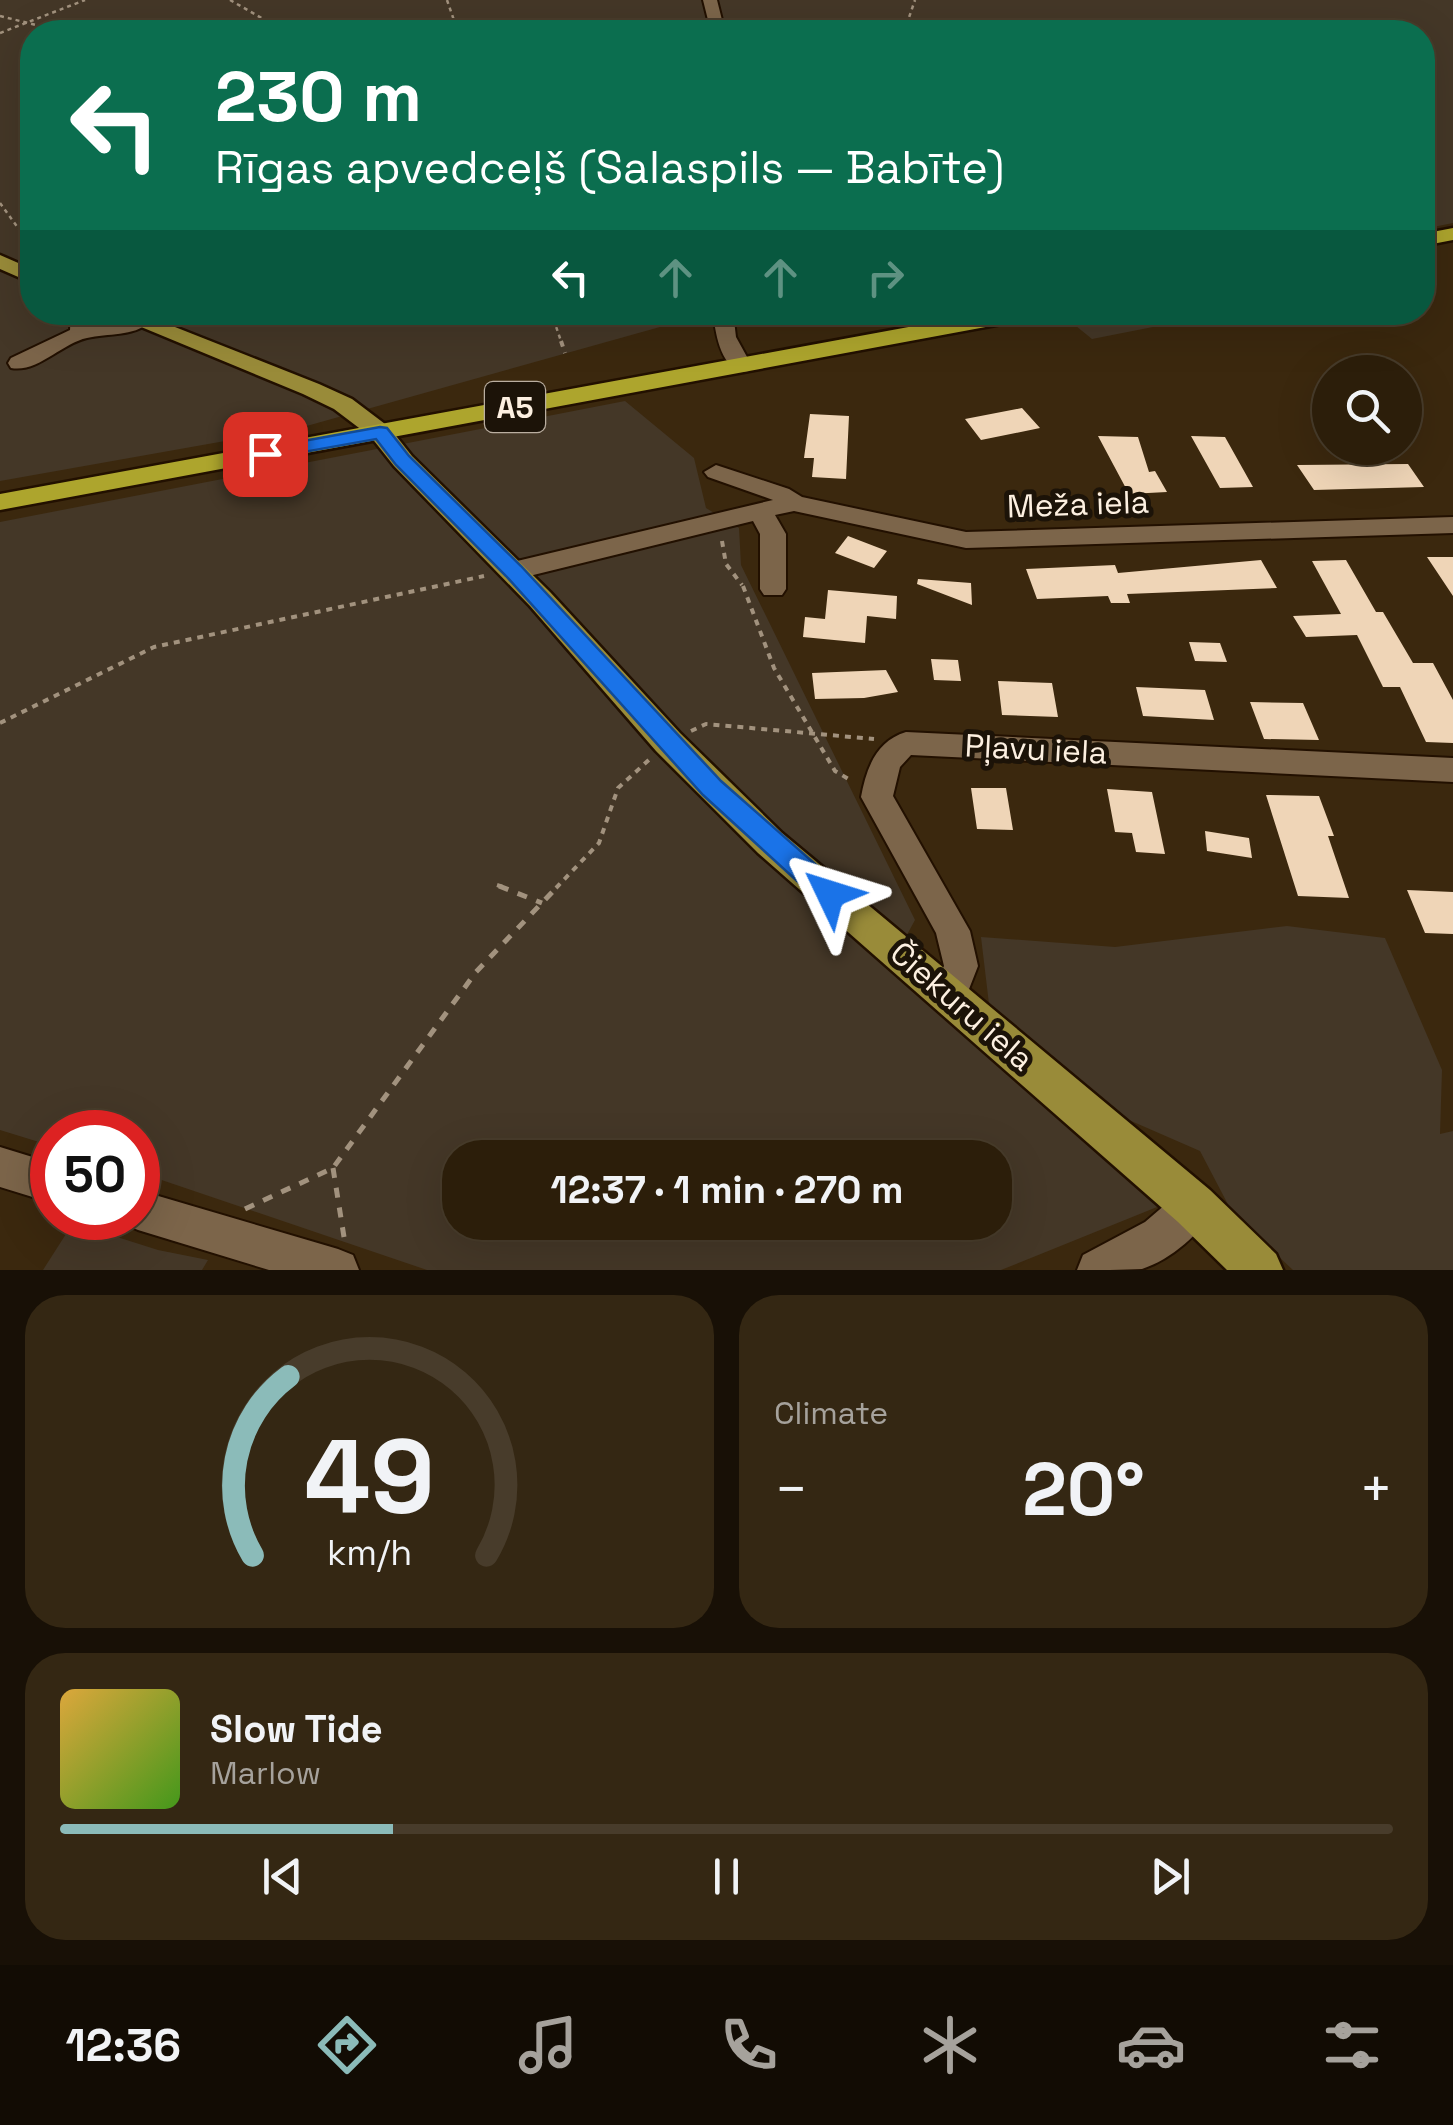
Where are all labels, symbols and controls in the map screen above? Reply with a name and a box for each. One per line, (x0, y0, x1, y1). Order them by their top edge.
text: 230 m (215, 52, 422, 141)
icon: left (50, 60, 180, 190)
text: Rīgas apvedceļš (Salaspils — Babīte) (215, 139, 1004, 196)
icon: left (543, 250, 598, 305)
icon: ahead (648, 250, 703, 305)
icon: ahead (753, 250, 808, 305)
icon: right (858, 250, 913, 305)
map controls (1312, 355, 1422, 465)
button: search (1312, 355, 1422, 465)
road number: A5 (485, 382, 545, 432)
pin (223, 412, 308, 497)
icon: arrive (238, 427, 293, 482)
street label: Meža iela (1006, 482, 1150, 526)
street label: Pļavu iela (964, 725, 1108, 773)
position arrow (778, 842, 882, 946)
street label: Čiekuru iela (882, 933, 1042, 1079)
speed limit sign: 50 (30, 1110, 160, 1240)
text: 12:37 · 1 min · 270 m (550, 1166, 904, 1214)
text: Climate (774, 1393, 888, 1433)
text: 49 (304, 1411, 435, 1543)
text: 20° (1022, 1441, 1145, 1537)
text: − (774, 1454, 808, 1524)
text: + (1359, 1454, 1393, 1524)
text: km/h (327, 1530, 412, 1575)
text: Slow Tide (210, 1705, 383, 1753)
text: Marlow (210, 1753, 321, 1793)
icon: previous (255, 1849, 310, 1904)
icon: pause (699, 1849, 754, 1904)
icon: next (1143, 1849, 1198, 1904)
icon: directions (312, 2010, 382, 2080)
icon: music (513, 2010, 583, 2080)
icon: phone (714, 2010, 784, 2080)
icon: climate (915, 2010, 985, 2080)
icon: car (1116, 2010, 1186, 2080)
icon: filters (1317, 2010, 1387, 2080)
text: 12:36 (66, 2017, 181, 2074)

